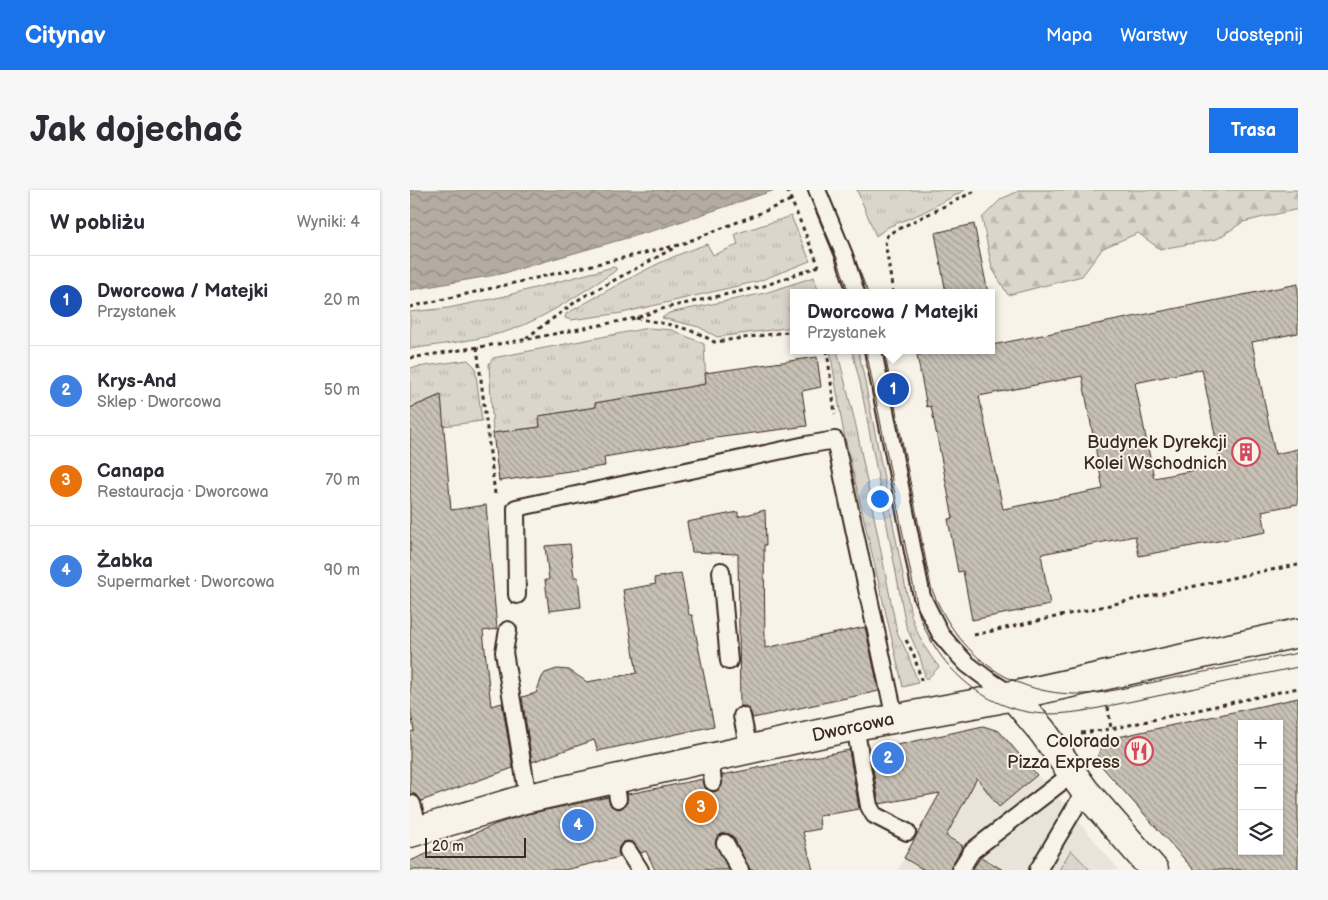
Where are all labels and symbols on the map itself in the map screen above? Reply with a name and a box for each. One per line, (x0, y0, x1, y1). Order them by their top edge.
pin: 1 (877, 370, 909, 408)
place label: Budynek Dyrekcji Kolei Wschodnich (1083, 432, 1227, 474)
building icon: Budynek Dyrekcji Kolei Wschodnich (1231, 437, 1261, 467)
your location (867, 486, 893, 512)
street label: Dworcowa (810, 709, 896, 746)
place label: Colorado Pizza Express (1007, 731, 1120, 773)
restaurant icon: Colorado Pizza Express (1124, 736, 1154, 766)
pin: 2 (872, 739, 904, 777)
pin: 3 (685, 788, 717, 826)
pin: 4 (562, 806, 594, 844)
scale bar (425, 835, 526, 858)

